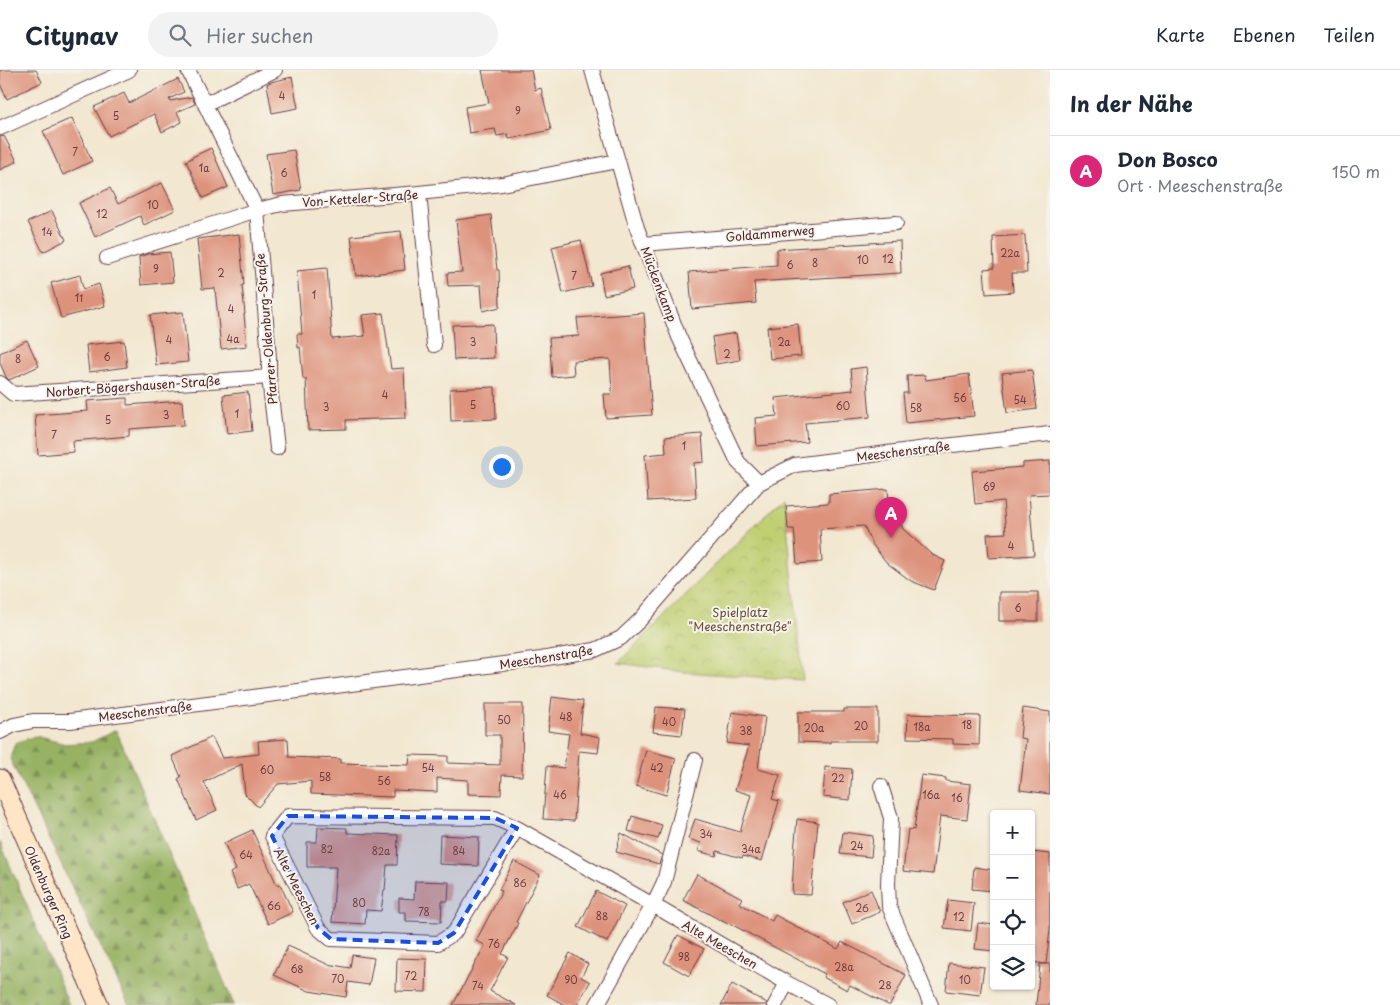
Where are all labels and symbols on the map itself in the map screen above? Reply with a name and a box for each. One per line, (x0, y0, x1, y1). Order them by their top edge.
house number: 4 (279, 88, 286, 103)
house number: 9 (515, 103, 521, 118)
house number: 5 (113, 108, 119, 123)
house number: 7 (72, 144, 78, 159)
house number: 1a (199, 160, 210, 175)
house number: 6 (280, 165, 288, 180)
street label: Von-Ketteler-Straße (301, 185, 419, 211)
house number: 10 (147, 197, 159, 212)
house number: 12 (96, 206, 108, 221)
street label: Goldammerweg (725, 220, 815, 246)
house number: 14 (41, 224, 53, 239)
street label: Mückenkamp (636, 244, 682, 324)
house number: 22a (1000, 245, 1021, 260)
house number: 12 (882, 251, 894, 266)
house number: 10 (857, 252, 869, 267)
street label: Pfarrer-Oldenburg-Straße (250, 253, 282, 405)
house number: 8 (812, 255, 818, 270)
house number: 6 (786, 257, 794, 272)
house number: 9 (153, 261, 159, 276)
house number: 2 (217, 265, 225, 280)
house number: 7 (571, 268, 577, 283)
house number: 1 (312, 287, 316, 302)
house number: 11 (75, 290, 83, 305)
house number: 4 (228, 301, 235, 316)
house number: 4a (227, 331, 240, 346)
house number: 4 (166, 332, 173, 347)
house number: 3 (470, 334, 476, 349)
house number: 2a (777, 334, 791, 349)
house number: 2 (723, 346, 731, 361)
house number: 6 (103, 349, 111, 364)
house number: 8 (15, 351, 21, 366)
street label: Norbert-Bögershausen-Straße (45, 371, 221, 401)
house number: 4 (382, 387, 389, 402)
house number: 56 (953, 390, 967, 405)
house number: 54 (1013, 392, 1027, 407)
house number: 5 (470, 397, 476, 412)
house number: 60 (836, 398, 850, 413)
house number: 3 (323, 399, 329, 414)
house number: 58 (910, 400, 922, 415)
house number: 1 (235, 406, 239, 421)
house number: 3 (163, 407, 169, 422)
house number: 5 (105, 412, 111, 427)
house number: 7 (51, 427, 57, 442)
street label: Meeschenstraße (855, 436, 951, 466)
house number: 1 (682, 438, 686, 453)
your location (489, 454, 515, 480)
house number: 69 (983, 479, 995, 494)
pin: A (875, 497, 907, 538)
house number: 4 (1008, 538, 1015, 553)
house number: 6 (1014, 600, 1022, 615)
park label: Spielplatz "Meeschenstraße" (688, 603, 792, 635)
street label: Meeschenstraße (498, 641, 594, 673)
street label: Meeschenstraße (97, 696, 193, 726)
house number: 48 (560, 709, 572, 724)
house number: 50 (497, 712, 511, 727)
house number: 40 (662, 714, 676, 729)
house number: 18 (962, 717, 972, 732)
house number: 20 (854, 718, 868, 733)
house number: 18a (914, 719, 931, 734)
house number: 20a (804, 720, 825, 735)
house number: 38 (740, 723, 752, 738)
house number: 54 (421, 760, 435, 775)
house number: 42 (650, 760, 664, 775)
house number: 60 (260, 762, 274, 777)
house number: 58 (319, 769, 331, 784)
house number: 22 (831, 770, 845, 785)
house number: 56 (377, 773, 391, 788)
house number: 46 (553, 787, 567, 802)
house number: 16a (922, 787, 941, 802)
house number: 16 (951, 790, 963, 805)
house number: 34 (699, 826, 713, 841)
house number: 24 (850, 838, 864, 853)
house number: 82 (321, 841, 333, 856)
house number: 34a (741, 841, 762, 856)
street label: Oldenburger Ring (20, 843, 78, 941)
house number: 82a (372, 843, 391, 858)
house number: 84 (453, 843, 466, 858)
street label: Alte Meeschen (270, 844, 324, 928)
house number: 64 (239, 847, 253, 862)
house number: 86 (514, 875, 527, 890)
house number: 80 (352, 895, 366, 910)
house number: 66 (267, 898, 281, 913)
house number: 26 (855, 900, 869, 915)
house number: 78 (418, 904, 430, 919)
house number: 88 (596, 908, 608, 923)
house number: 12 (953, 909, 965, 924)
street label: Alte Meeschen (679, 915, 761, 973)
house number: 76 (488, 936, 500, 951)
house number: 98 (678, 949, 690, 964)
house number: 28a (834, 959, 855, 974)
house number: 68 (290, 961, 304, 976)
house number: 72 (405, 968, 417, 983)
house number: 70 (332, 971, 344, 986)
house number: 90 (564, 972, 578, 987)
house number: 10 (959, 972, 971, 987)
house number: 28 (878, 977, 892, 992)
house number: 74 (472, 978, 484, 993)

